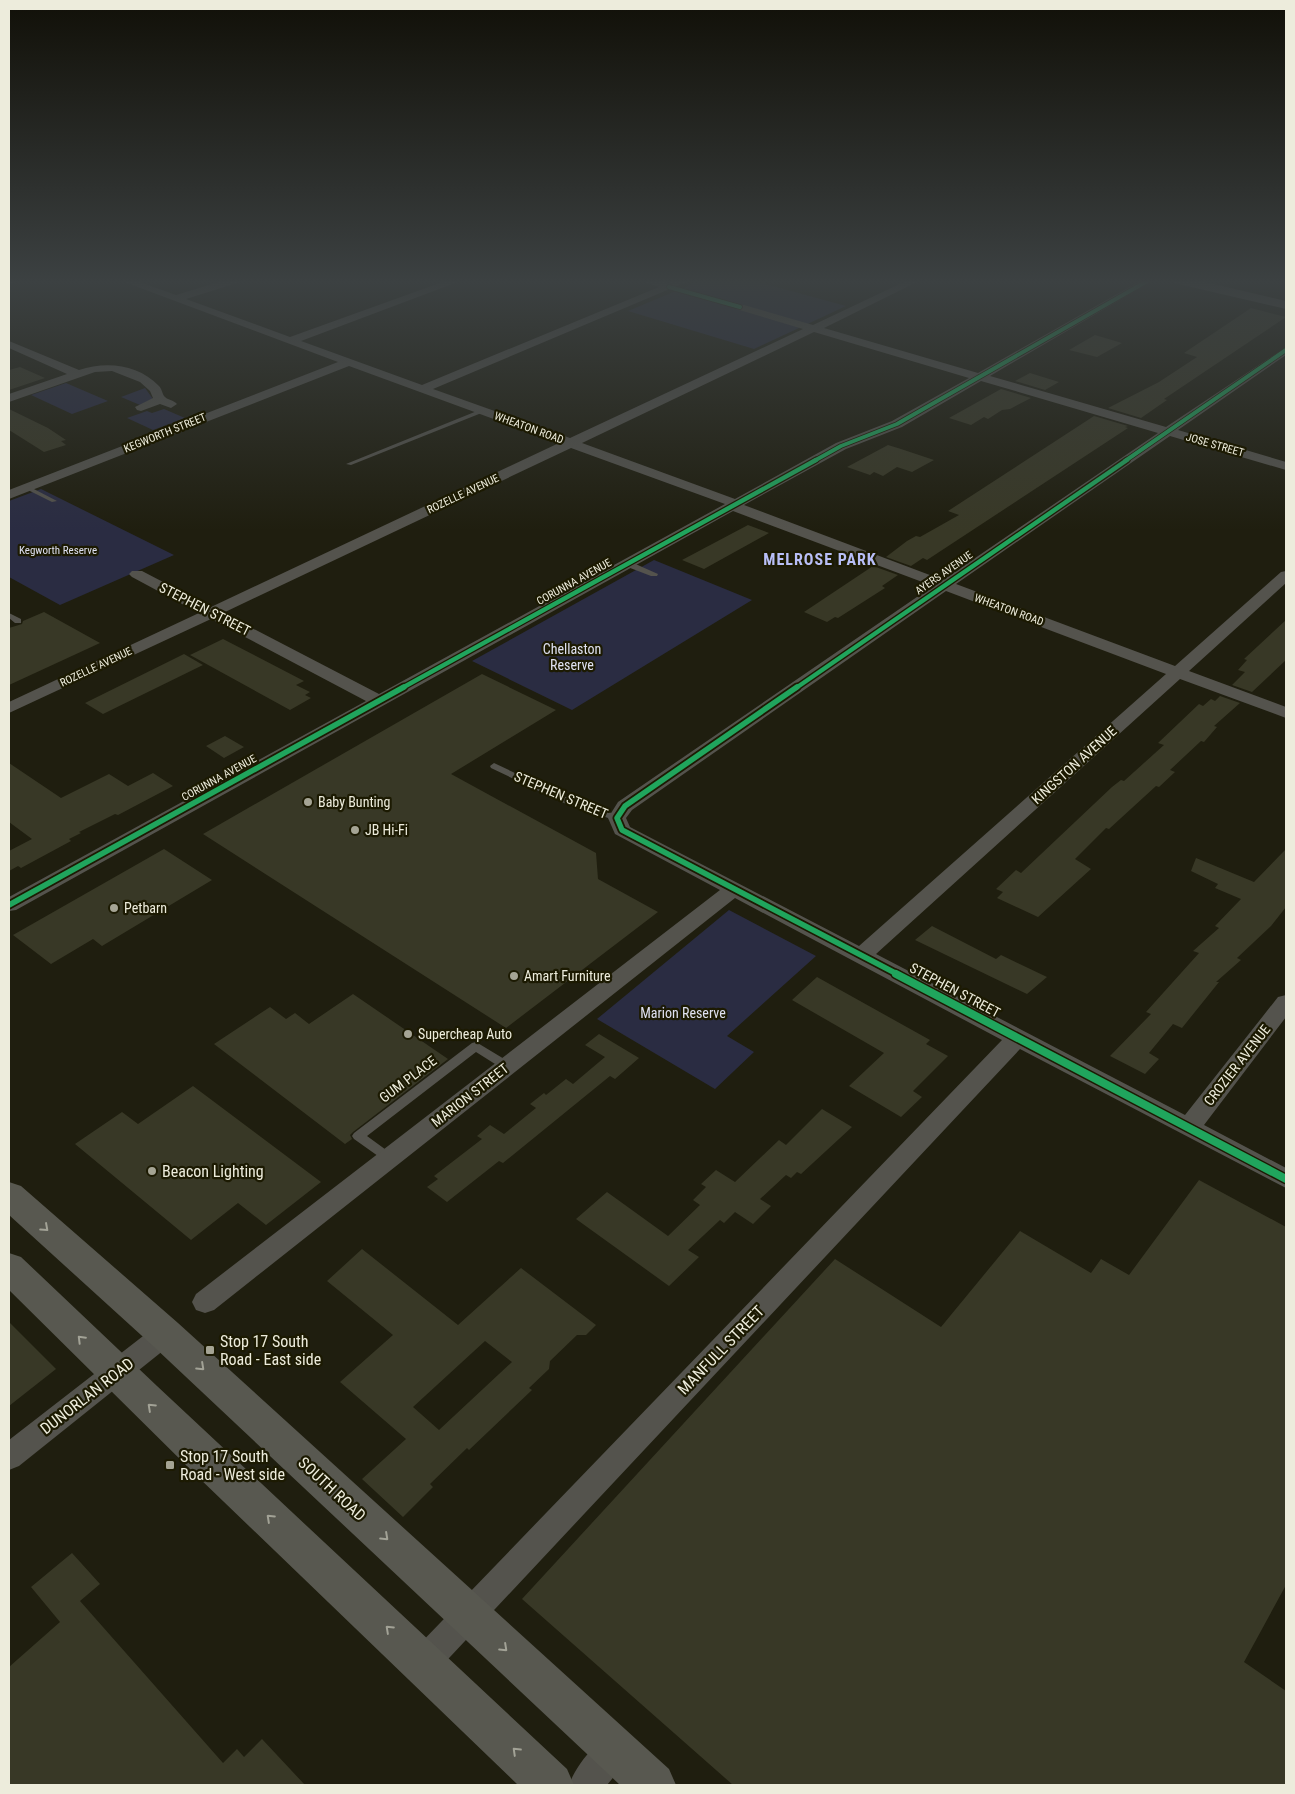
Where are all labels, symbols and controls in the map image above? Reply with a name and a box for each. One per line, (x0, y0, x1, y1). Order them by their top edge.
street label: WHEATON ROAD (493, 409, 565, 447)
street label: KEGWORTH STREET (122, 410, 208, 455)
street label: JOSE STREET (1185, 431, 1246, 460)
street label: ROZELLE AVENUE (425, 471, 502, 516)
park label: Kegworth Reserve (19, 544, 97, 557)
street label: AYERS AVENUE (913, 548, 976, 598)
district label: MELROSE PARK (763, 550, 877, 569)
street label: CORUNNA AVENUE (534, 556, 614, 608)
street label: STEPHEN STREET (157, 579, 253, 639)
street label: WHEATON ROAD (973, 591, 1045, 629)
park label: Chellaston Reserve (543, 641, 601, 673)
street label: ROZELLE AVENUE (58, 644, 135, 689)
street label: KINGSTON AVENUE (1028, 723, 1120, 807)
street label: CORUNNA AVENUE (179, 752, 259, 804)
street label: STEPHEN STREET (512, 768, 610, 822)
place label: Baby Bunting (318, 794, 390, 810)
marker: Baby Bunting (302, 796, 314, 808)
place label: JB Hi-Fi (365, 822, 408, 838)
marker: JB Hi-Fi (349, 824, 361, 836)
place label: Petbarn (124, 900, 167, 916)
marker: Petbarn (108, 902, 120, 914)
street label: STEPHEN STREET (907, 959, 1003, 1021)
place label: Amart Furniture (524, 968, 611, 984)
marker: Amart Furniture (508, 970, 520, 982)
park label: Marion Reserve (640, 1005, 726, 1021)
street label: CROZIER AVENUE (1201, 1022, 1273, 1108)
place label: Supercheap Auto (418, 1026, 512, 1042)
marker: Supercheap Auto (402, 1028, 414, 1040)
street label: GUM PLACE (376, 1052, 440, 1106)
street label: MARION STREET (428, 1060, 512, 1130)
place label: Beacon Lighting (162, 1162, 264, 1181)
marker: Beacon Lighting (146, 1165, 158, 1177)
one-way arrow (39, 1222, 48, 1231)
street label: MANFULL STREET (674, 1302, 768, 1398)
place label: Stop 17 South Road - East side (220, 1332, 321, 1369)
one-way arrow (78, 1336, 87, 1345)
marker: Stop 17 South Road - East side (204, 1344, 216, 1356)
street label: DUNORLAN ROAD (37, 1354, 137, 1438)
one-way arrow (196, 1361, 205, 1370)
one-way arrow (148, 1404, 157, 1413)
place label: Stop 17 South Road - West side (180, 1447, 285, 1484)
street label: SOUTH ROAD (294, 1453, 370, 1525)
marker: Stop 17 South Road - West side (164, 1459, 176, 1471)
one-way arrow (267, 1515, 276, 1524)
one-way arrow (379, 1531, 388, 1540)
one-way arrow (385, 1626, 394, 1635)
one-way arrow (499, 1642, 508, 1651)
one-way arrow (513, 1748, 522, 1757)

